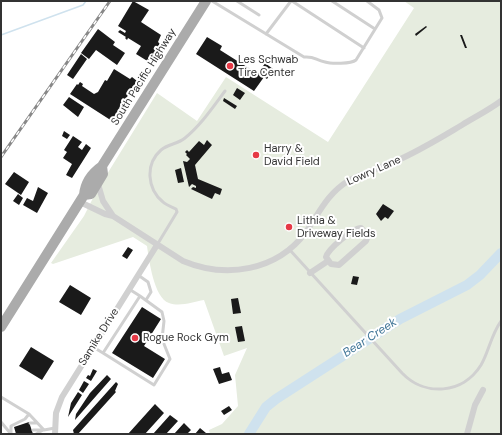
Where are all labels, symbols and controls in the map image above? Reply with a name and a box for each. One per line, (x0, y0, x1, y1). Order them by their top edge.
street label: South Pacific Highway (109, 26, 179, 128)
place label: Les Schwab Tire Center (238, 53, 298, 79)
marker: Les Schwab Tire Center (225, 61, 235, 71)
place label: Harry & David Field (264, 142, 320, 168)
marker: Harry & David Field (251, 150, 261, 160)
street label: Lowry Lane (345, 153, 403, 189)
place label: Lithia & Driveway Fields (297, 214, 376, 240)
marker: Lithia & Driveway Fields (284, 222, 294, 232)
street label: Samike Drive (76, 306, 122, 368)
water label: Bear Creek (340, 315, 400, 361)
place label: Rogue Rock Gym (143, 331, 229, 345)
marker: Rogue Rock Gym (130, 333, 140, 343)

